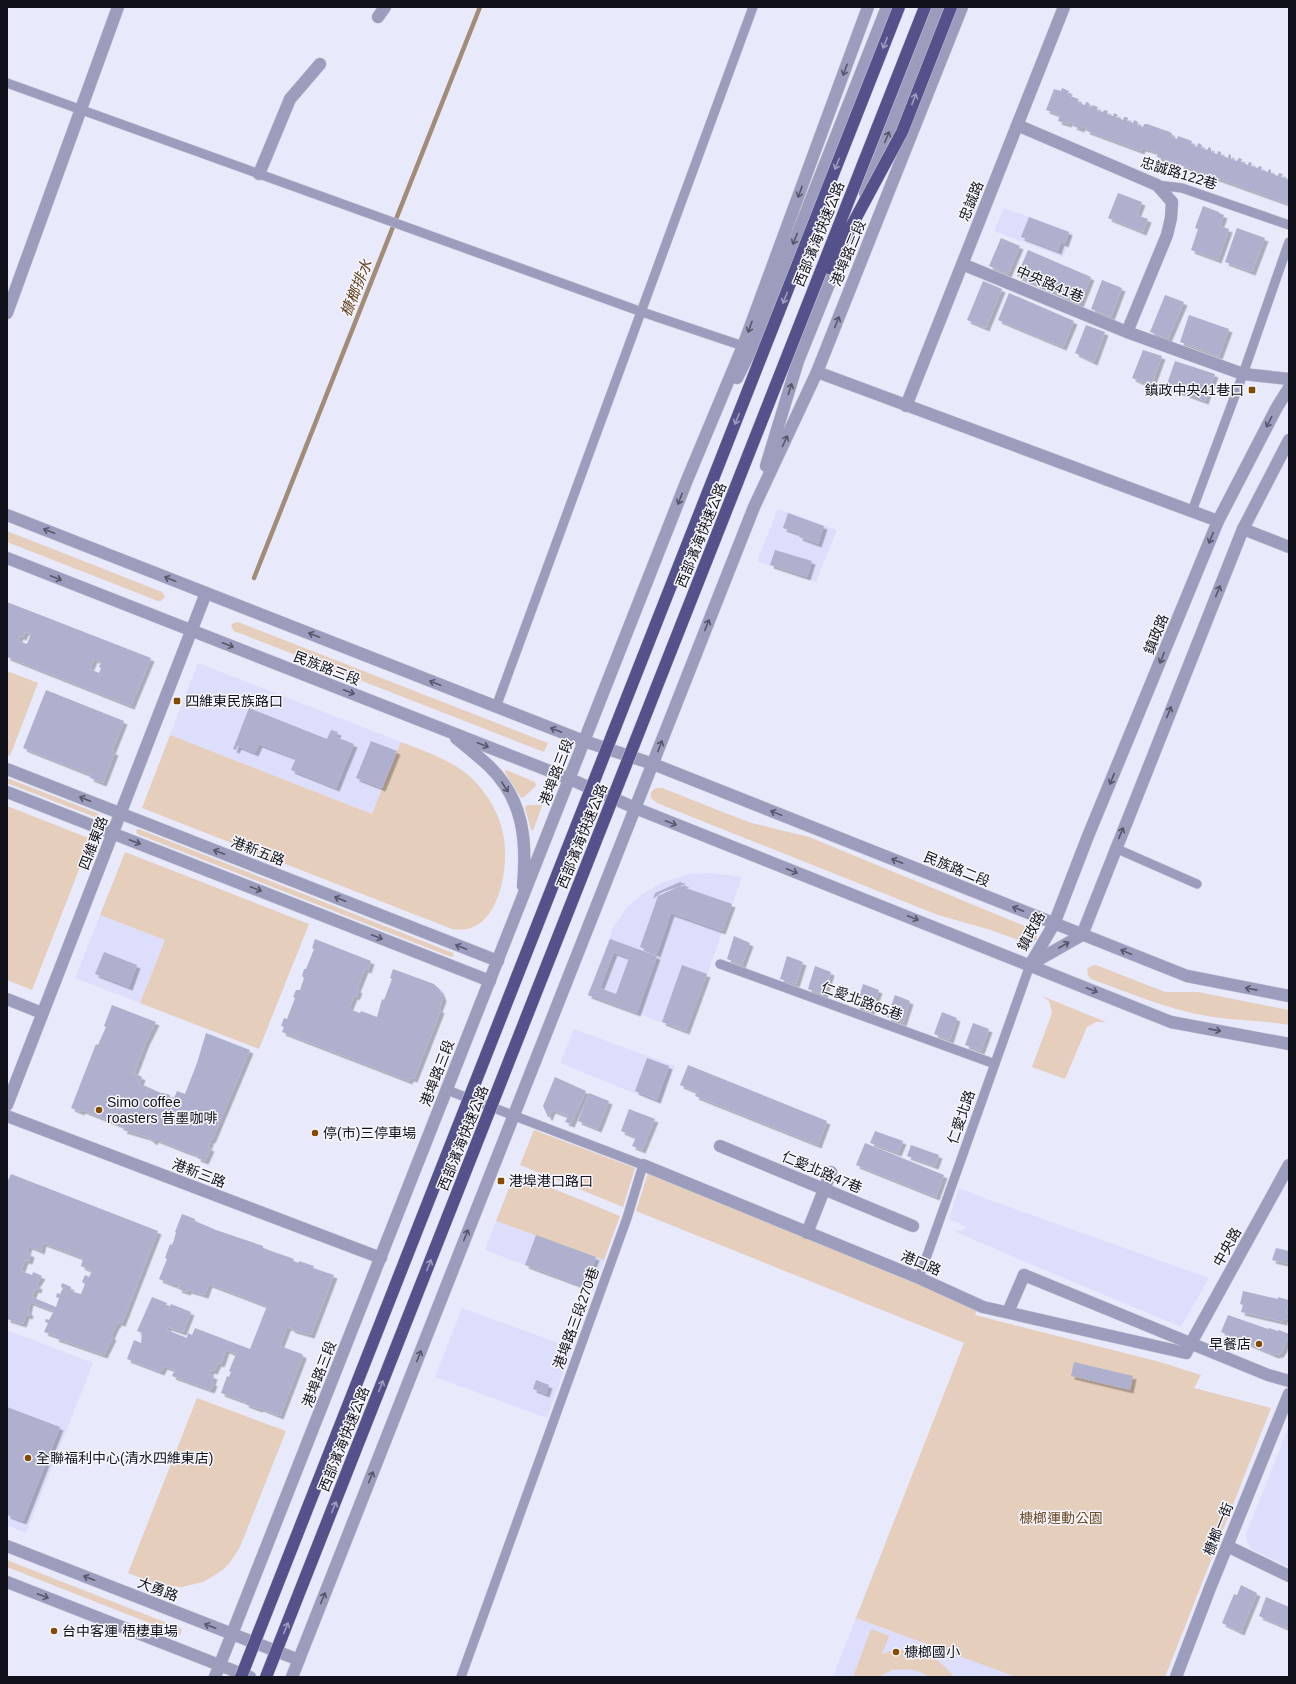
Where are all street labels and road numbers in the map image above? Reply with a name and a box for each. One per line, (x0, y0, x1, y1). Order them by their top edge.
street label: 忠誠路122巷 (1139, 154, 1219, 192)
street label: 西部濱海快速公路 (791, 179, 847, 289)
street label: 忠誠路 (956, 179, 986, 223)
street label: 港埠路三段 (827, 218, 869, 288)
street label: 中央路41巷 (1014, 263, 1086, 305)
street label: 西部濱海快速公路 (673, 480, 729, 590)
street label: 鎮政路 (1141, 612, 1171, 656)
street label: 民族路三段 (291, 648, 363, 688)
street label: 港埠路三段 (536, 736, 576, 808)
street label: 西部濱海快速公路 (554, 781, 610, 891)
street label: 四維東路 (75, 814, 111, 872)
street label: 港新五路 (229, 833, 287, 869)
street label: 民族路二段 (922, 848, 992, 890)
street label: 鎮政路 (1014, 909, 1048, 953)
street label: 仁愛北路65巷 (819, 979, 905, 1023)
street label: 港埠路三段 (417, 1037, 457, 1109)
street label: 西部濱海快速公路 (435, 1083, 491, 1193)
street label: 仁愛北路 (944, 1088, 978, 1146)
street label: 仁愛北路47巷 (779, 1148, 865, 1196)
street label: 港新三路 (170, 1155, 228, 1191)
street label: 中央路 (1210, 1225, 1244, 1269)
street label: 港口路 (899, 1247, 943, 1279)
street label: 港埠路三段270巷 (550, 1265, 602, 1371)
street label: 港埠路三段 (299, 1338, 339, 1410)
street label: 西部濱海快速公路 (316, 1384, 372, 1494)
street label: 槺榔一街 (1200, 1500, 1236, 1558)
street label: 大勇路 (136, 1574, 180, 1604)

